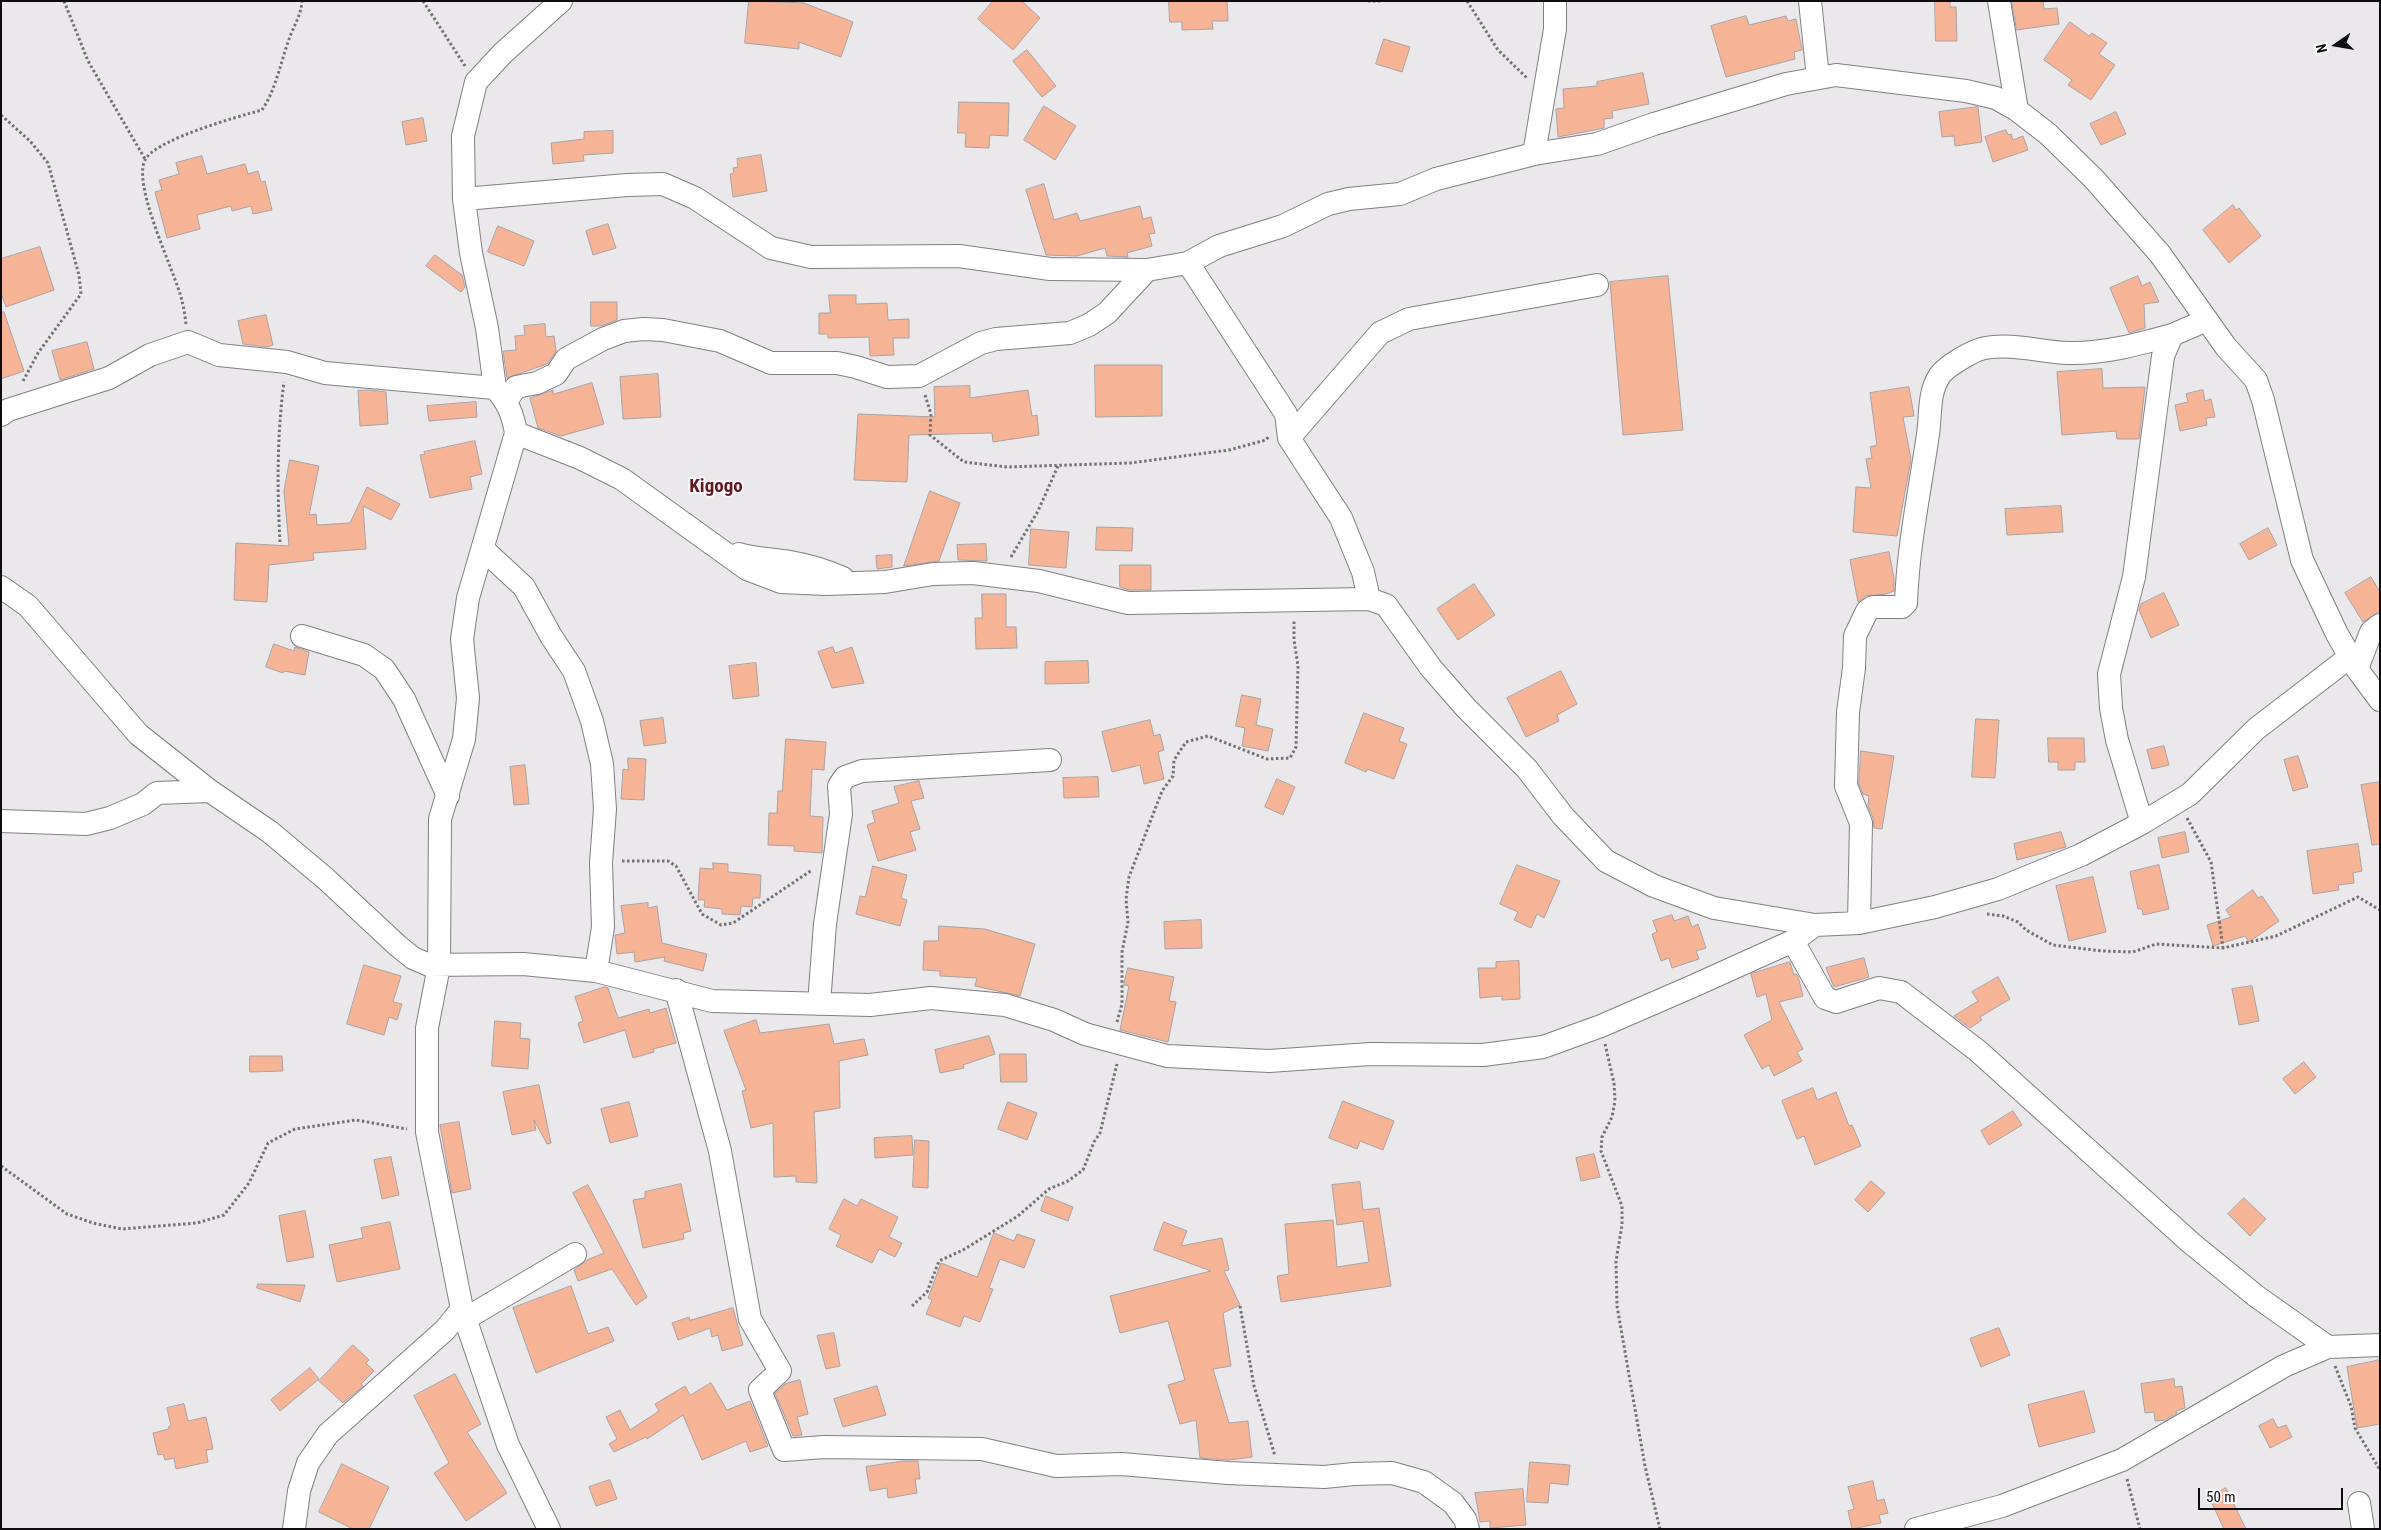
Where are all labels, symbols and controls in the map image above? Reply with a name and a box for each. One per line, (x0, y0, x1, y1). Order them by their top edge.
north arrow (2311, 20, 2361, 70)
text: N (2313, 42, 2330, 54)
district label: Kigogo (689, 476, 743, 498)
scale bar (2201, 1478, 2346, 1510)
text: 50 m (2206, 1488, 2236, 1506)

